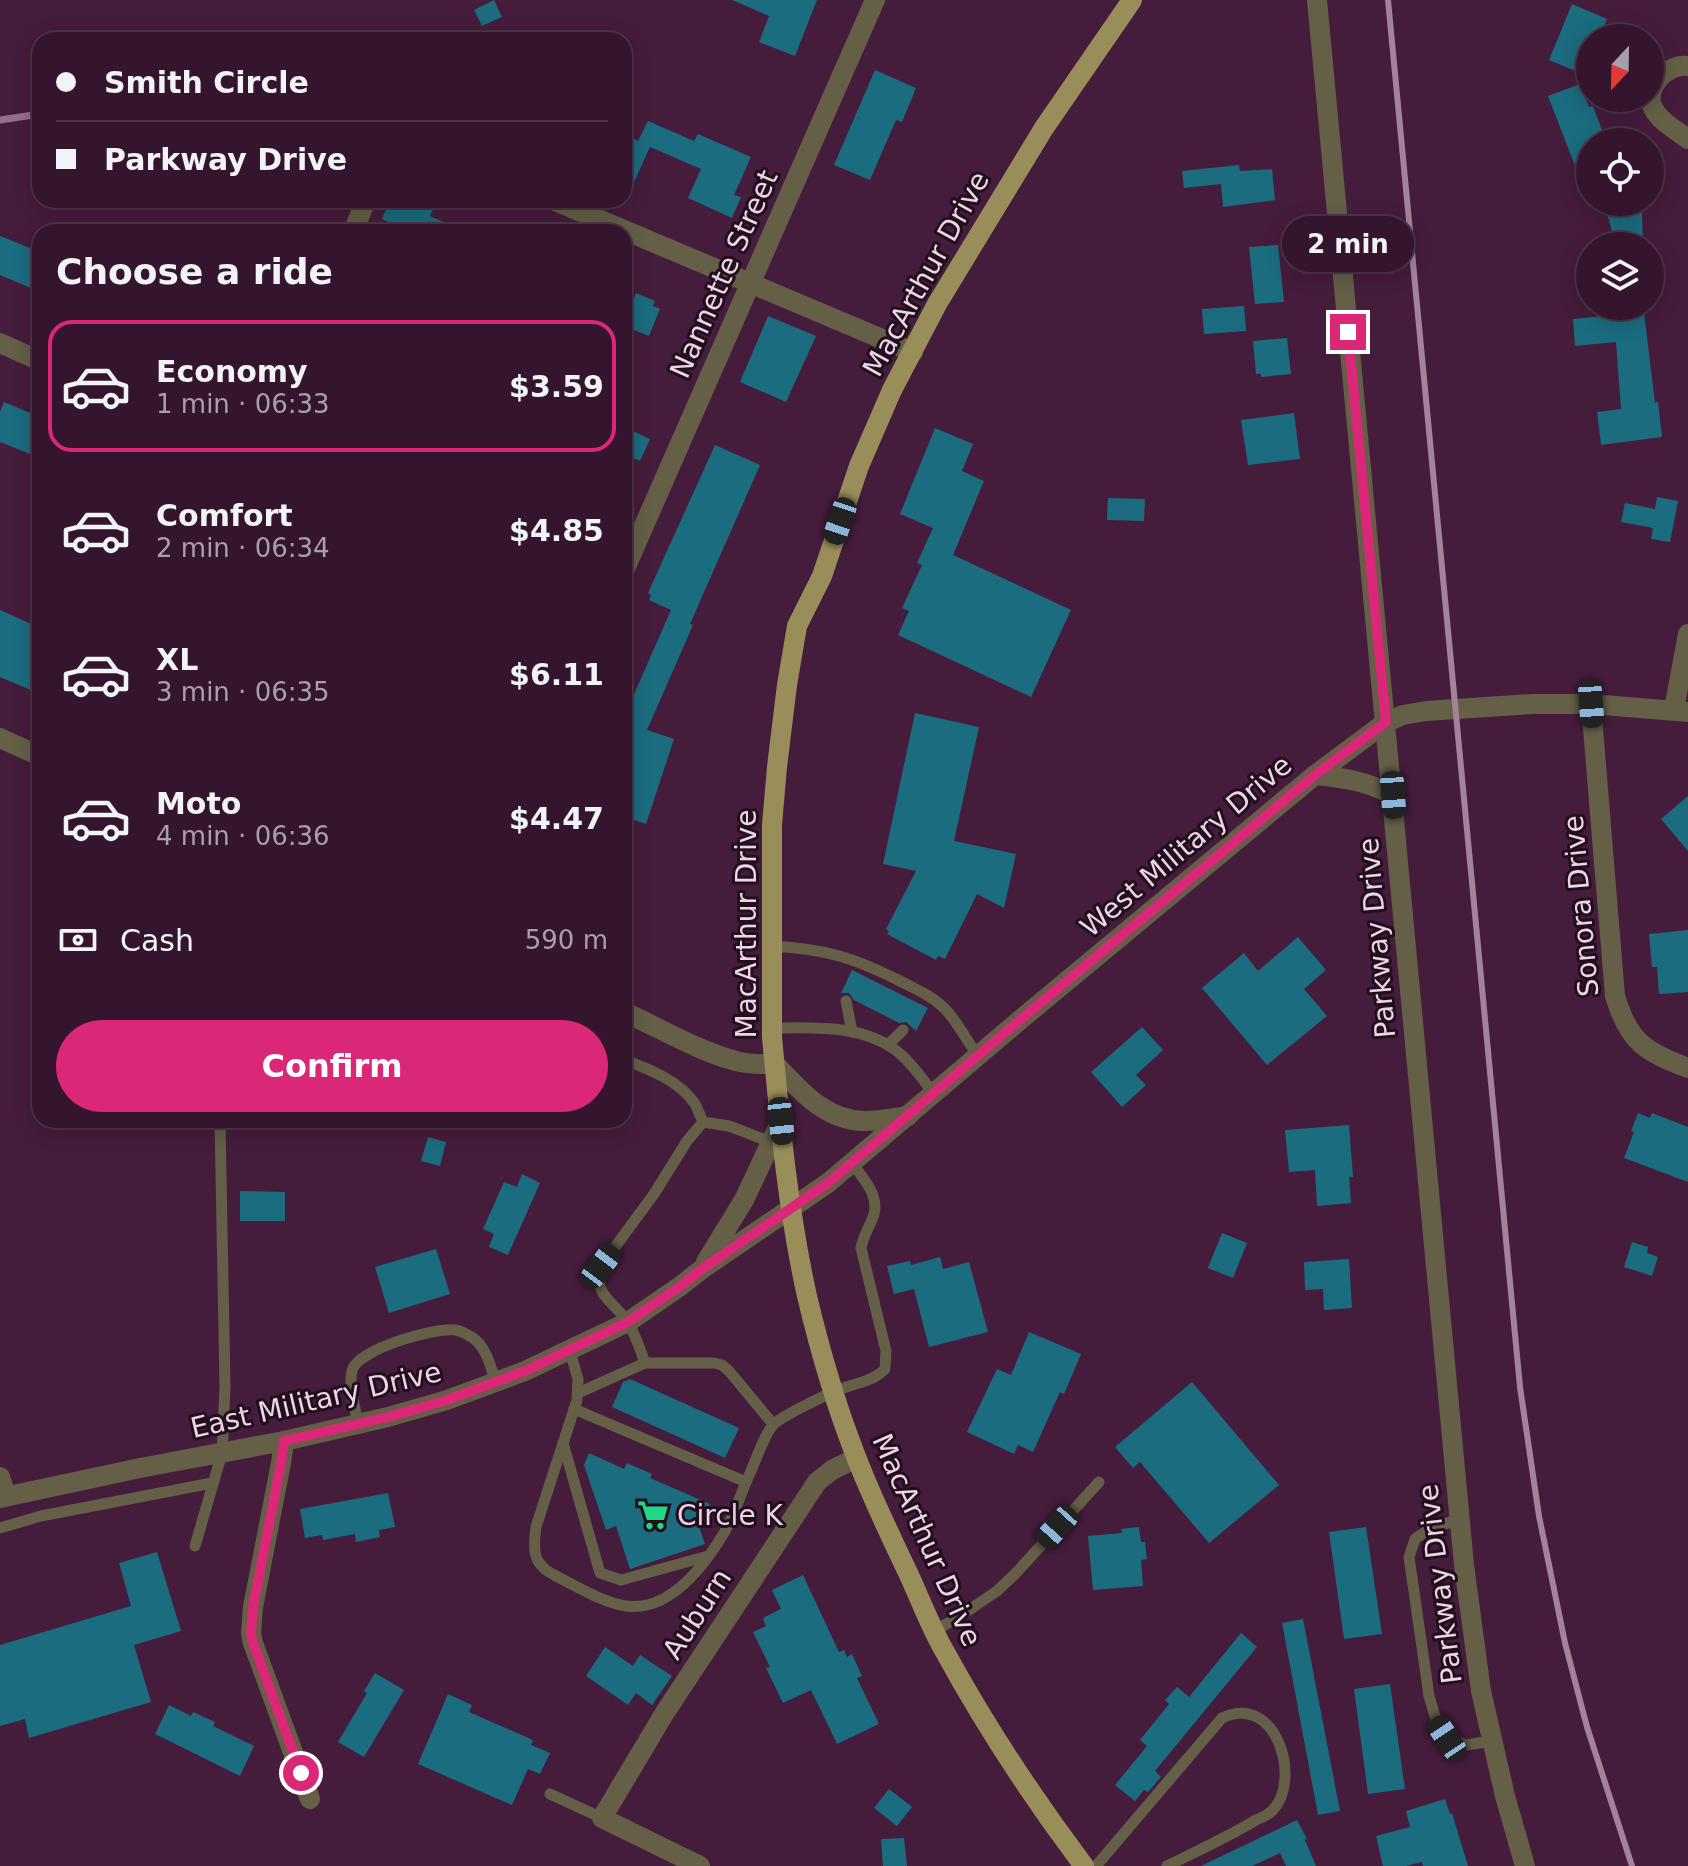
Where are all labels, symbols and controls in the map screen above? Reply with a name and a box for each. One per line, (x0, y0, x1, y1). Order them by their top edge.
north arrow (1576, 24, 1664, 112)
map controls (1576, 24, 1664, 320)
text: Smith Circle (104, 65, 309, 100)
button: locate (1576, 128, 1664, 216)
text: Parkway Drive (104, 142, 347, 177)
street label: Nannette Street (663, 165, 785, 383)
street label: MacArthur Drive (856, 166, 996, 382)
callout: 2 min (1282, 216, 1414, 272)
text: 2 min (1307, 229, 1389, 259)
button: layers (1576, 232, 1664, 320)
text: Choose a ride (56, 251, 333, 292)
route end (1330, 314, 1366, 350)
icon: car (60, 350, 132, 422)
text: Economy (156, 354, 308, 389)
text: $3.59 (509, 369, 604, 404)
text: 1 min · 06:33 (156, 389, 330, 419)
icon: car (60, 494, 132, 566)
car (821, 494, 859, 548)
text: Comfort (156, 498, 293, 533)
text: $4.85 (509, 513, 604, 548)
text: 2 min · 06:34 (156, 533, 330, 563)
icon: car (60, 638, 132, 710)
text: XL (156, 642, 198, 677)
text: $6.11 (509, 657, 604, 692)
text: 3 min · 06:35 (156, 677, 330, 707)
car (1577, 679, 1605, 729)
street label: West Military Drive (1074, 748, 1298, 944)
car (1379, 770, 1407, 820)
icon: car (60, 782, 132, 854)
text: Moto (156, 786, 241, 821)
text: $4.47 (509, 801, 604, 836)
street label: MacArthur Drive (730, 810, 763, 1038)
street label: Sonora Drive (1557, 814, 1605, 998)
text: 4 min · 06:36 (156, 821, 330, 851)
street label: Parkway Drive (1352, 837, 1402, 1039)
icon: cash (56, 918, 100, 962)
text: Cash (120, 923, 194, 958)
text: 590 m (525, 925, 608, 955)
button: Confirm (56, 1020, 608, 1112)
car (767, 1096, 795, 1146)
car (577, 1240, 625, 1292)
street label: East Military Drive (187, 1355, 445, 1445)
street label: MacArthur Drive (865, 1429, 989, 1651)
street label: Parkway Drive (1411, 1482, 1469, 1686)
supermarket icon: Circle K (636, 1498, 670, 1532)
place label: Circle K (677, 1499, 784, 1532)
car (1032, 1501, 1082, 1553)
street label: Auburn (656, 1563, 738, 1665)
car (1424, 1711, 1470, 1765)
route start (283, 1755, 319, 1791)

